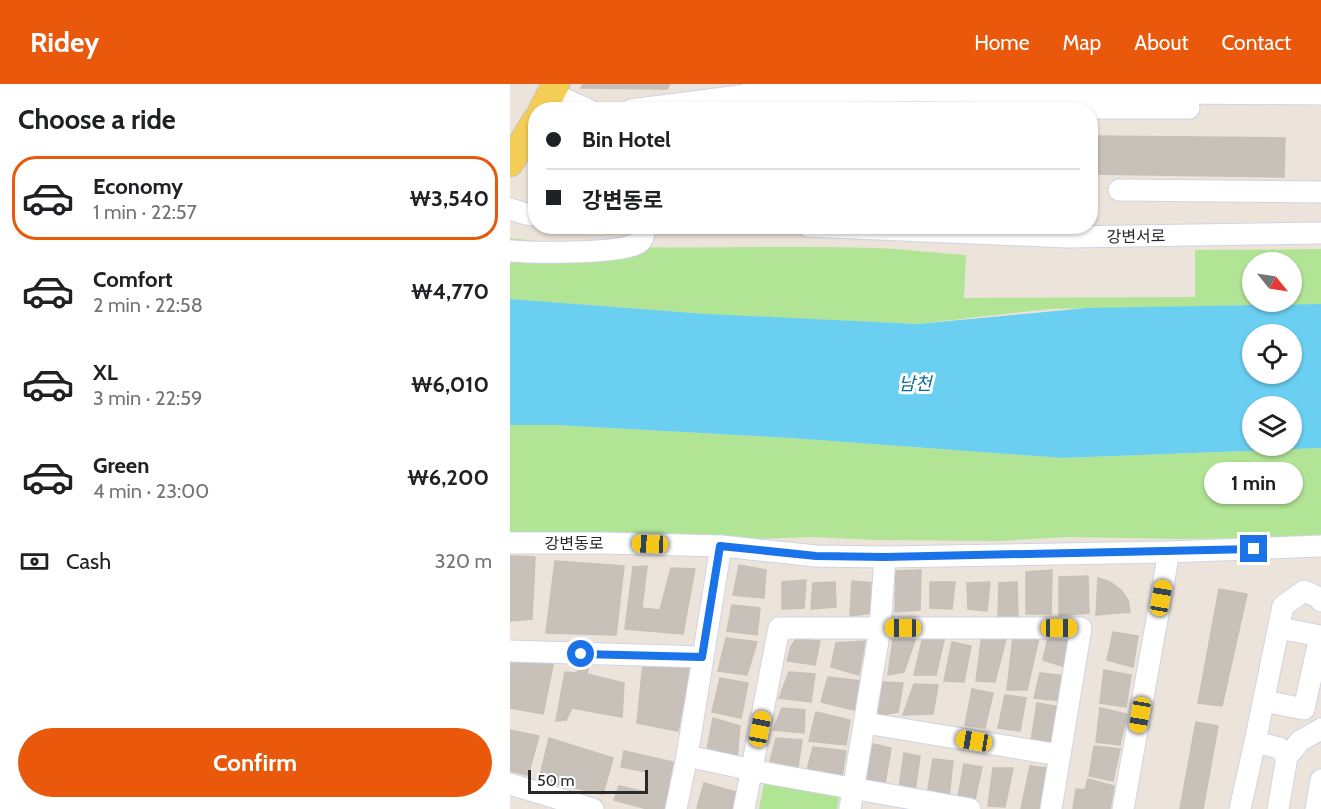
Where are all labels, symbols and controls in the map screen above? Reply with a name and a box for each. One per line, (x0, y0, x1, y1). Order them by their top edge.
text: Ridey (30, 25, 99, 59)
text: Home (974, 30, 1030, 55)
text: Map (1063, 30, 1101, 55)
text: About (1134, 30, 1188, 55)
text: Contact (1221, 30, 1291, 55)
text: Choose a ride (18, 103, 176, 136)
text: Bin Hotel (582, 126, 671, 153)
icon: car (21, 171, 75, 225)
text: Economy (93, 173, 183, 200)
text: ₩3,540 (410, 185, 489, 212)
text: 강변동로 (582, 187, 663, 214)
text: 1 min · 22:57 (93, 200, 197, 224)
street label: 강변서로 (1106, 226, 1166, 247)
north arrow (1242, 252, 1302, 312)
map controls (1242, 252, 1302, 456)
icon: car (21, 264, 75, 318)
text: Comfort (93, 266, 172, 293)
text: ₩4,770 (411, 278, 489, 305)
text: 2 min · 22:58 (93, 293, 203, 317)
button: locate (1242, 324, 1302, 384)
icon: car (21, 357, 75, 411)
text: XL (93, 359, 118, 386)
text: ₩6,010 (411, 371, 489, 398)
water label: 남천 (898, 373, 934, 395)
text: 3 min · 22:59 (93, 386, 202, 410)
button: layers (1242, 396, 1302, 456)
icon: car (21, 450, 75, 504)
text: Green (93, 452, 149, 479)
callout: 1 min (1204, 462, 1304, 504)
text: ₩6,200 (408, 464, 489, 491)
text: 1 min (1231, 471, 1276, 495)
text: 4 min · 23:00 (93, 479, 209, 503)
street label: 강변동로 (545, 534, 604, 553)
car (632, 534, 668, 554)
route end (1240, 535, 1267, 562)
icon: cash (18, 545, 51, 578)
text: Cash (66, 548, 111, 575)
text: 320 m (435, 549, 492, 573)
car (1149, 579, 1173, 617)
car (885, 619, 921, 637)
car (1041, 619, 1077, 637)
route start (567, 640, 594, 667)
car (1128, 696, 1152, 734)
car (748, 710, 772, 748)
button: Confirm (18, 728, 492, 797)
car (955, 729, 993, 753)
scale bar (528, 767, 648, 794)
text: 50 m (537, 771, 574, 790)

